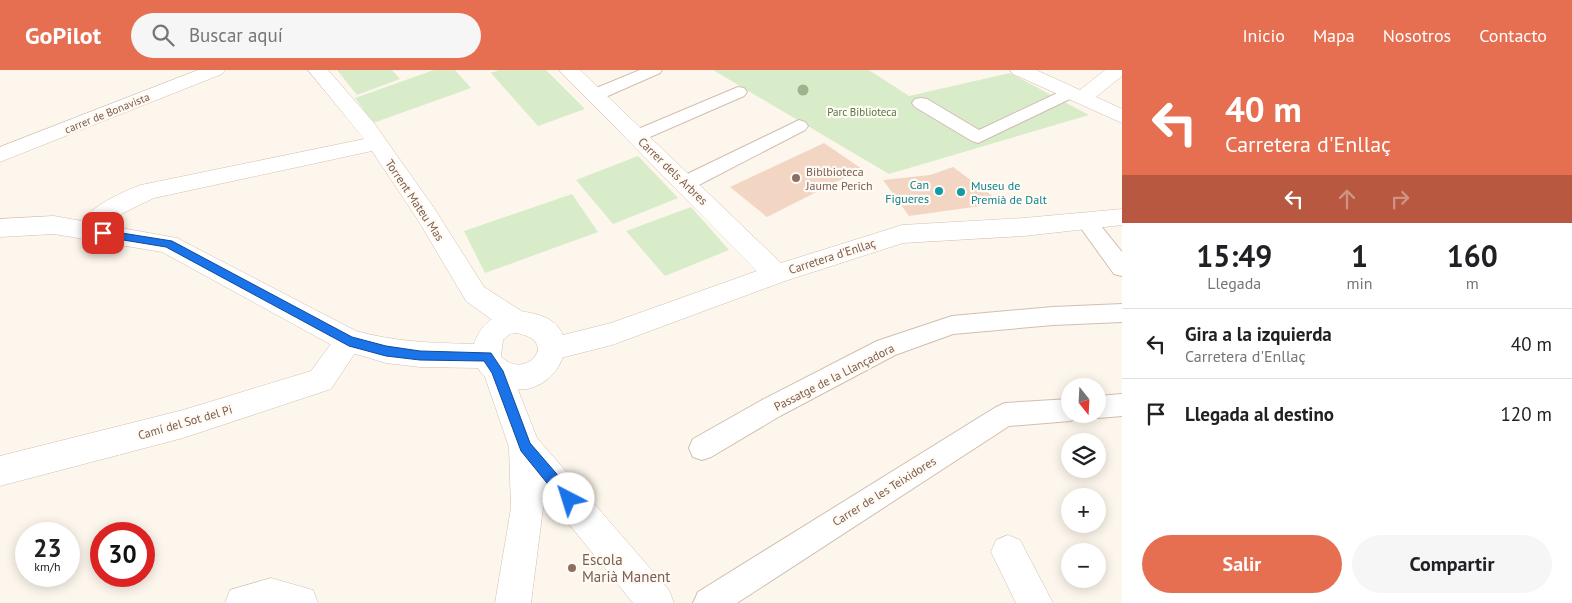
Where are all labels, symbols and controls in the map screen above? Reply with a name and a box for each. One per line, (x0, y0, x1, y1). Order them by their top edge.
search box (131, 13, 481, 58)
text: GoPilot (25, 20, 101, 51)
icon: search (149, 21, 177, 49)
text: Buscar aquí (189, 23, 283, 47)
text: Inicio (1242, 24, 1285, 47)
text: Mapa (1313, 24, 1355, 47)
text: Nosotros (1383, 24, 1451, 47)
text: Contacto (1479, 24, 1547, 47)
text: 40 m (1225, 86, 1302, 132)
street label: carrer de Bonavista (62, 90, 152, 136)
icon: left (1142, 90, 1207, 155)
park label: Parc Biblioteca (827, 105, 897, 119)
text: Carretera d'Enllaç (1225, 130, 1391, 158)
street label: Carrer dels Arbres (635, 134, 711, 208)
street label: Torrent Mateu Mas (382, 156, 448, 244)
place label: Biblbioteca Jaume Perich (805, 164, 873, 193)
marker: Biblbioteca Jaume Perich (790, 172, 802, 184)
place label: Can Figueres (885, 177, 929, 206)
place label: Museu de Premià de Dalt (971, 178, 1047, 207)
marker: Can Figueres (933, 185, 945, 197)
icon: left (1280, 185, 1308, 213)
icon: ahead (1333, 185, 1361, 213)
icon: right (1386, 185, 1414, 213)
marker: Museu de Premià de Dalt (955, 186, 967, 198)
pin (82, 212, 124, 254)
icon: arrive (89, 219, 117, 247)
street label: Carretera d'Enllaç (787, 235, 878, 277)
text: 15:49 (1196, 236, 1272, 275)
text: 1 (1351, 236, 1368, 275)
text: 160 (1447, 236, 1498, 275)
text: Llegada (1207, 273, 1261, 293)
text: min (1347, 273, 1373, 293)
text: m (1466, 273, 1479, 293)
text: Gira a la izquierda (1185, 322, 1332, 346)
icon: left (1142, 330, 1170, 358)
text: 40 m (1511, 332, 1552, 356)
street label: Passatge de la Llançadora (771, 340, 897, 414)
text: Carretera d'Enllaç (1185, 346, 1306, 366)
north arrow (1061, 378, 1106, 422)
map controls (1061, 378, 1106, 588)
icon: arrive (1142, 400, 1170, 428)
street label: Camí del Sot del Pi (136, 401, 234, 443)
text: Llegada al destino (1185, 402, 1334, 426)
text: 120 m (1500, 402, 1552, 426)
button: layers (1061, 433, 1106, 478)
street label: Carrer de les Teixidores (829, 453, 939, 529)
position arrow (542, 472, 594, 524)
button: + (1061, 488, 1106, 533)
speed limit sign: 30 (90, 522, 155, 587)
text: 23 (33, 532, 62, 564)
button: Salir (1142, 535, 1342, 593)
button: Compartir (1352, 535, 1552, 593)
button: − (1061, 543, 1106, 588)
place label: Escola Marià Manent (582, 550, 670, 586)
text: km/h (34, 559, 61, 574)
marker: Escola Marià Manent (566, 562, 578, 574)

